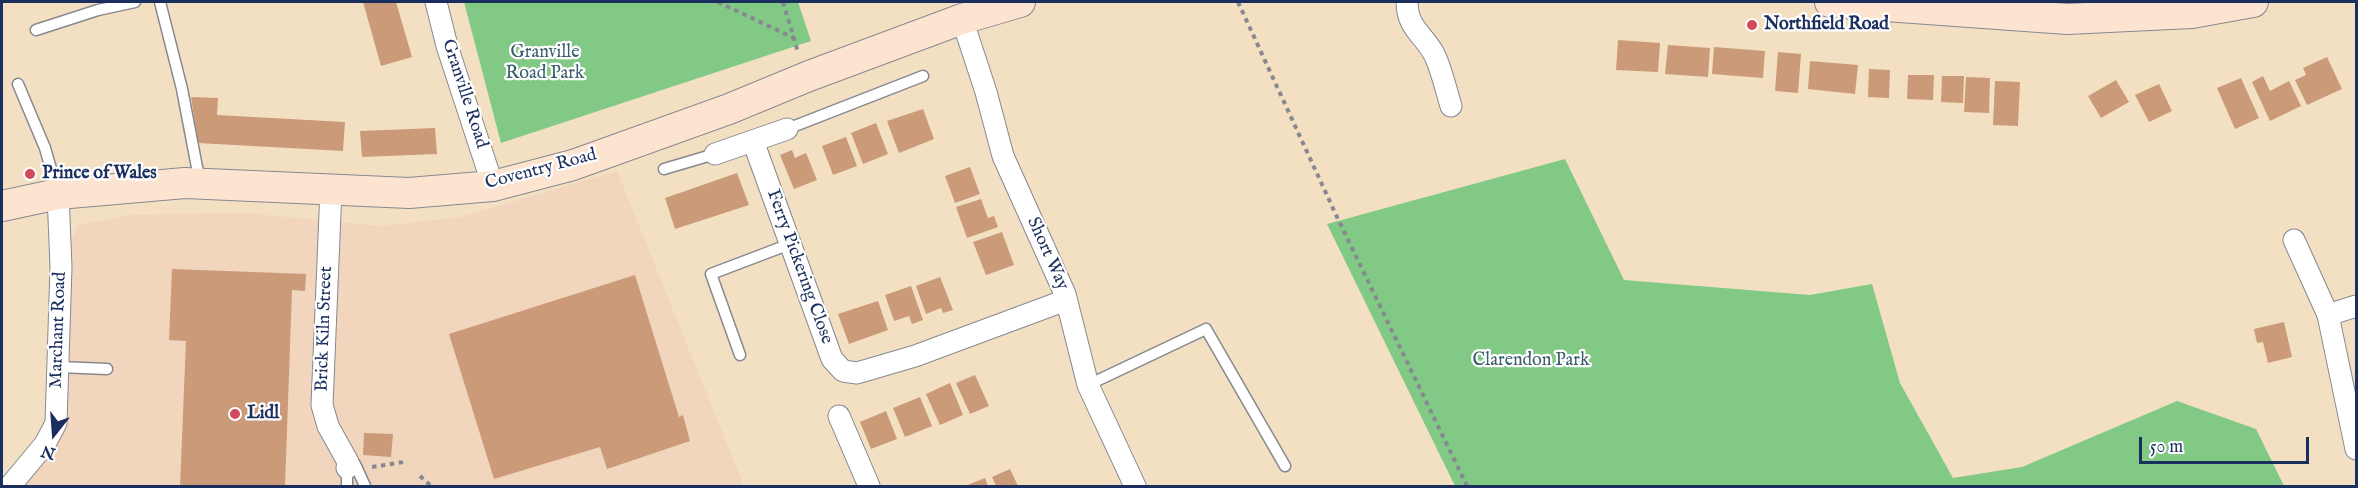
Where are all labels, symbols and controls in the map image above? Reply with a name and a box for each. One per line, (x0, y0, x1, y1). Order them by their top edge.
place label: Northfield Road (1764, 14, 1889, 36)
marker: Northfield Road (1745, 18, 1759, 32)
street label: Granville Road (436, 37, 492, 151)
park label: Granville Road Park (506, 42, 584, 84)
street label: Coventry Road (483, 145, 599, 195)
place label: Prince of Wales (42, 163, 157, 185)
marker: Prince of Wales (23, 167, 37, 181)
street label: Ferry Pickering Close (761, 187, 837, 347)
street label: Short Way (1021, 214, 1073, 294)
street label: Brick Kiln Street (312, 266, 338, 392)
street label: Marchant Road (46, 271, 72, 389)
park label: Clarendon Park (1472, 350, 1590, 372)
place label: Lidl (247, 403, 279, 425)
north arrow (24, 404, 84, 464)
marker: Lidl (228, 407, 242, 421)
scale bar (2142, 425, 2312, 463)
text: 50 m (2150, 436, 2183, 459)
text: N (39, 440, 58, 463)

